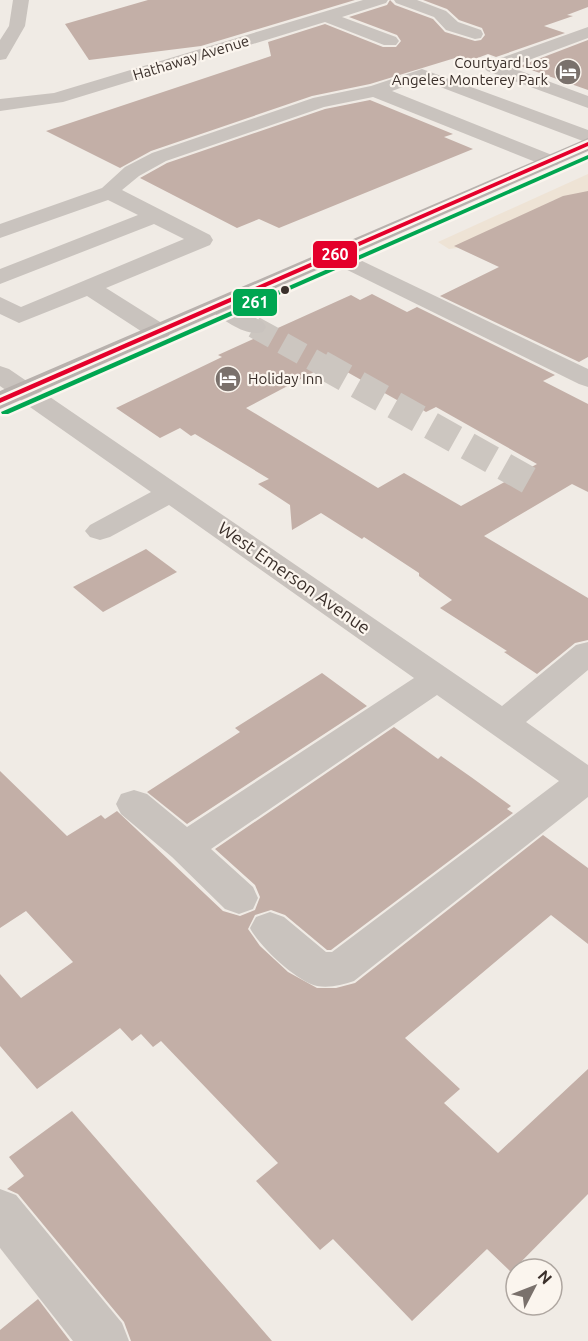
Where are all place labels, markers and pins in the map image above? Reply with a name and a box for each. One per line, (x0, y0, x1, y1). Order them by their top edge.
place label: Courtyard Los Angeles Monterey Park (392, 54, 548, 88)
hotel icon: Courtyard Los Angeles Monterey Park (553, 57, 583, 87)
unlabelled marker (279, 284, 291, 296)
hotel icon: Holiday Inn (213, 364, 243, 394)
place label: Holiday Inn (248, 370, 323, 387)

